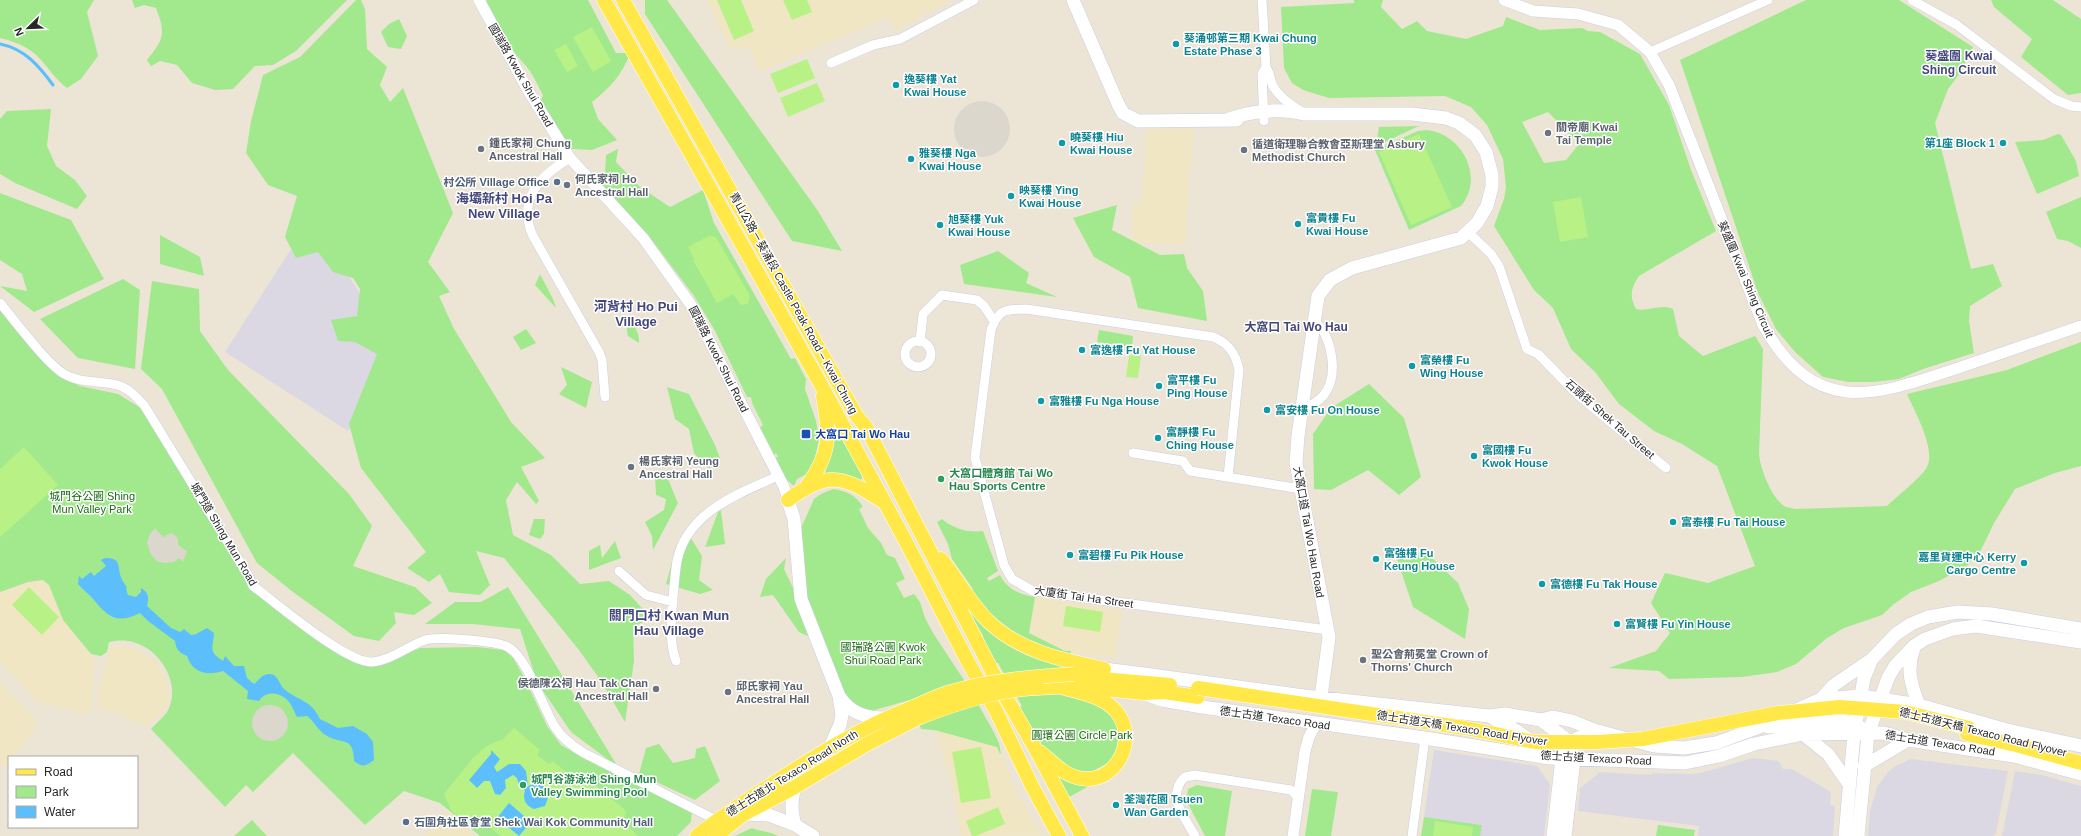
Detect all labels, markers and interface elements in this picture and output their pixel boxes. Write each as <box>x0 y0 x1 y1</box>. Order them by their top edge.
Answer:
north arrow <box>8 8 48 48</box>
street label: 國瑞路 Kwok Shui Road <box>486 21 556 129</box>
text: N <box>12 26 26 38</box>
place label: 葵涌邨第三期 Kwai Chung Estate Phase 3 <box>1184 32 1317 57</box>
marker: 葵涌邨第三期 Kwai Chung Estate Phase 3 <box>1171 39 1181 49</box>
district label: 葵盛圍 Kwai Shing Circuit <box>1922 49 1996 77</box>
place label: 逸葵樓 Yat Kwai House <box>904 73 966 98</box>
marker: 逸葵樓 Yat Kwai House <box>891 80 901 90</box>
place label: 關帝廟 Kwai Tai Temple <box>1556 121 1618 146</box>
marker: 關帝廟 Kwai Tai Temple <box>1543 128 1553 138</box>
place label: 曉葵樓 Hiu Kwai House <box>1070 131 1132 156</box>
place label: 鍾氏家祠 Chung Ancestral Hall <box>489 137 571 162</box>
place label: 第1座 Block 1 <box>1925 137 1995 149</box>
marker: 曉葵樓 Hiu Kwai House <box>1057 138 1067 148</box>
place label: 循道衛理聯合教會亞斯理堂 Asbury Methodist Church <box>1252 138 1426 163</box>
marker: 第1座 Block 1 <box>1998 138 2008 148</box>
marker: 鍾氏家祠 Chung Ancestral Hall <box>476 144 486 154</box>
marker: 循道衛理聯合教會亞斯理堂 Asbury Methodist Church <box>1239 145 1249 155</box>
place label: 雅葵樓 Nga Kwai House <box>919 147 981 172</box>
marker: 雅葵樓 Nga Kwai House <box>906 154 916 164</box>
place label: 何氏家祠 Ho Ancestral Hall <box>575 173 648 198</box>
place label: 村公所 Village Office <box>443 176 549 188</box>
marker: 村公所 Village Office <box>552 177 562 187</box>
marker: 何氏家祠 Ho Ancestral Hall <box>562 180 572 190</box>
place label: 映葵樓 Ying Kwai House <box>1019 184 1081 209</box>
street label: 青山公路－葵涌段 Castle Peak Road – Kwai Chung <box>728 190 860 416</box>
district label: 海壩新村 Hoi Pa New Village <box>456 191 553 221</box>
marker: 映葵樓 Ying Kwai House <box>1006 191 1016 201</box>
place label: 富貴樓 Fu Kwai House <box>1306 212 1368 237</box>
place label: 旭葵樓 Yuk Kwai House <box>948 213 1010 238</box>
marker: 富貴樓 Fu Kwai House <box>1293 219 1303 229</box>
street label: 葵盛圍 Kwai Shing Circuit <box>1716 219 1776 339</box>
marker: 旭葵樓 Yuk Kwai House <box>935 220 945 230</box>
district label: 河背村 Ho Pui Village <box>594 299 678 329</box>
street label: 國瑞路 Kwok Shui Road <box>687 304 751 414</box>
district label: 大窩口 Tai Wo Hau <box>1244 320 1348 334</box>
place label: 富逸樓 Fu Yat House <box>1090 344 1196 356</box>
marker: 富逸樓 Fu Yat House <box>1077 345 1087 355</box>
place label: 富榮樓 Fu Wing House <box>1420 354 1483 379</box>
marker: 富榮樓 Fu Wing House <box>1407 361 1417 371</box>
place label: 富平樓 Fu Ping House <box>1167 374 1228 399</box>
street label: 石頭街 Shek Tau Street <box>1563 377 1657 461</box>
marker: 富平樓 Fu Ping House <box>1154 381 1164 391</box>
place label: 富雅樓 Fu Nga House <box>1049 395 1159 407</box>
marker: 富雅樓 Fu Nga House <box>1036 396 1046 406</box>
place label: 富安樓 Fu On House <box>1275 404 1380 416</box>
marker: 富安樓 Fu On House <box>1262 405 1272 415</box>
place label: 富靜樓 Fu Ching House <box>1166 426 1234 451</box>
marker: 大窩口 Tai Wo Hau <box>800 428 812 440</box>
place label: 大窩口 Tai Wo Hau <box>815 428 910 440</box>
marker: 富靜樓 Fu Ching House <box>1153 433 1163 443</box>
place label: 富國樓 Fu Kwok House <box>1482 444 1548 469</box>
marker: 富國樓 Fu Kwok House <box>1469 451 1479 461</box>
place label: 楊氏家祠 Yeung Ancestral Hall <box>639 455 719 480</box>
marker: 楊氏家祠 Yeung Ancestral Hall <box>626 462 636 472</box>
street label: 大窩口道 Tai Wo Hau Road <box>1292 465 1326 599</box>
place label: 大窩口體育館 Tai Wo Hau Sports Centre <box>949 467 1053 492</box>
marker: 大窩口體育館 Tai Wo Hau Sports Centre <box>936 474 946 484</box>
street label: 城門道 Shing Mun Road <box>188 480 260 588</box>
park label: 城門谷公園 Shing Mun Valley Park <box>49 490 135 515</box>
place label: 富泰樓 Fu Tai House <box>1681 516 1785 528</box>
marker: 富泰樓 Fu Tai House <box>1668 517 1678 527</box>
place label: 富強樓 Fu Keung House <box>1384 547 1455 572</box>
place label: 富碧樓 Fu Pik House <box>1078 549 1184 561</box>
marker: 富碧樓 Fu Pik House <box>1065 550 1075 560</box>
place label: 嘉里貨運中心 Kerry Cargo Centre <box>1918 551 2017 576</box>
marker: 富強樓 Fu Keung House <box>1371 554 1381 564</box>
marker: 嘉里貨運中心 Kerry Cargo Centre <box>2019 558 2029 568</box>
place label: 富德樓 Fu Tak House <box>1550 578 1657 590</box>
marker: 富德樓 Fu Tak House <box>1537 579 1547 589</box>
street label: 大廈街 Tai Ha Street <box>1034 584 1134 610</box>
district label: 關門口村 Kwan Mun Hau Village <box>609 608 729 638</box>
place label: 富賢樓 Fu Yin House <box>1625 618 1731 630</box>
marker: 富賢樓 Fu Yin House <box>1612 619 1622 629</box>
park label: 國瑞路公園 Kwok Shui Road Park <box>841 641 926 666</box>
place label: 聖公會荊冕堂 Crown of Thorns' Church <box>1371 648 1488 673</box>
marker: 聖公會荊冕堂 Crown of Thorns' Church <box>1358 655 1368 665</box>
place label: 侯德陳公祠 Hau Tak Chan Ancestral Hall <box>517 677 648 702</box>
place label: 邱氏家祠 Yau Ancestral Hall <box>736 680 809 705</box>
marker: 侯德陳公祠 Hau Tak Chan Ancestral Hall <box>651 684 661 694</box>
marker: 邱氏家祠 Yau Ancestral Hall <box>723 687 733 697</box>
street label: 德士古道 Texaco Road <box>1219 704 1331 732</box>
street label: 德士古道天橋 Texaco Road Flyover <box>1898 705 2068 759</box>
street label: 德士古道天橋 Texaco Road Flyover <box>1376 709 1548 747</box>
street label: 德士古道北 Texaco Road North <box>724 728 860 818</box>
street label: 德士古道 Texaco Road <box>1884 728 1996 758</box>
park label: 圓環公園 Circle Park <box>1032 729 1133 741</box>
street label: 德士古道 Texaco Road <box>1540 749 1652 767</box>
legend <box>8 756 138 828</box>
text: Road <box>44 765 73 779</box>
place label: 城門谷游泳池 Shing Mun Valley Swimming Pool <box>531 773 657 798</box>
marker: 城門谷游泳池 Shing Mun Valley Swimming Pool <box>518 780 528 790</box>
text: Park <box>44 785 70 799</box>
place label: 荃灣花園 Tsuen Wan Garden <box>1124 793 1203 818</box>
marker: 荃灣花園 Tsuen Wan Garden <box>1111 800 1121 810</box>
text: Water <box>44 805 76 819</box>
place label: 石圍角社區會堂 Shek Wai Kok Community Hall <box>414 816 653 828</box>
marker: 石圍角社區會堂 Shek Wai Kok Community Hall <box>401 817 411 827</box>

